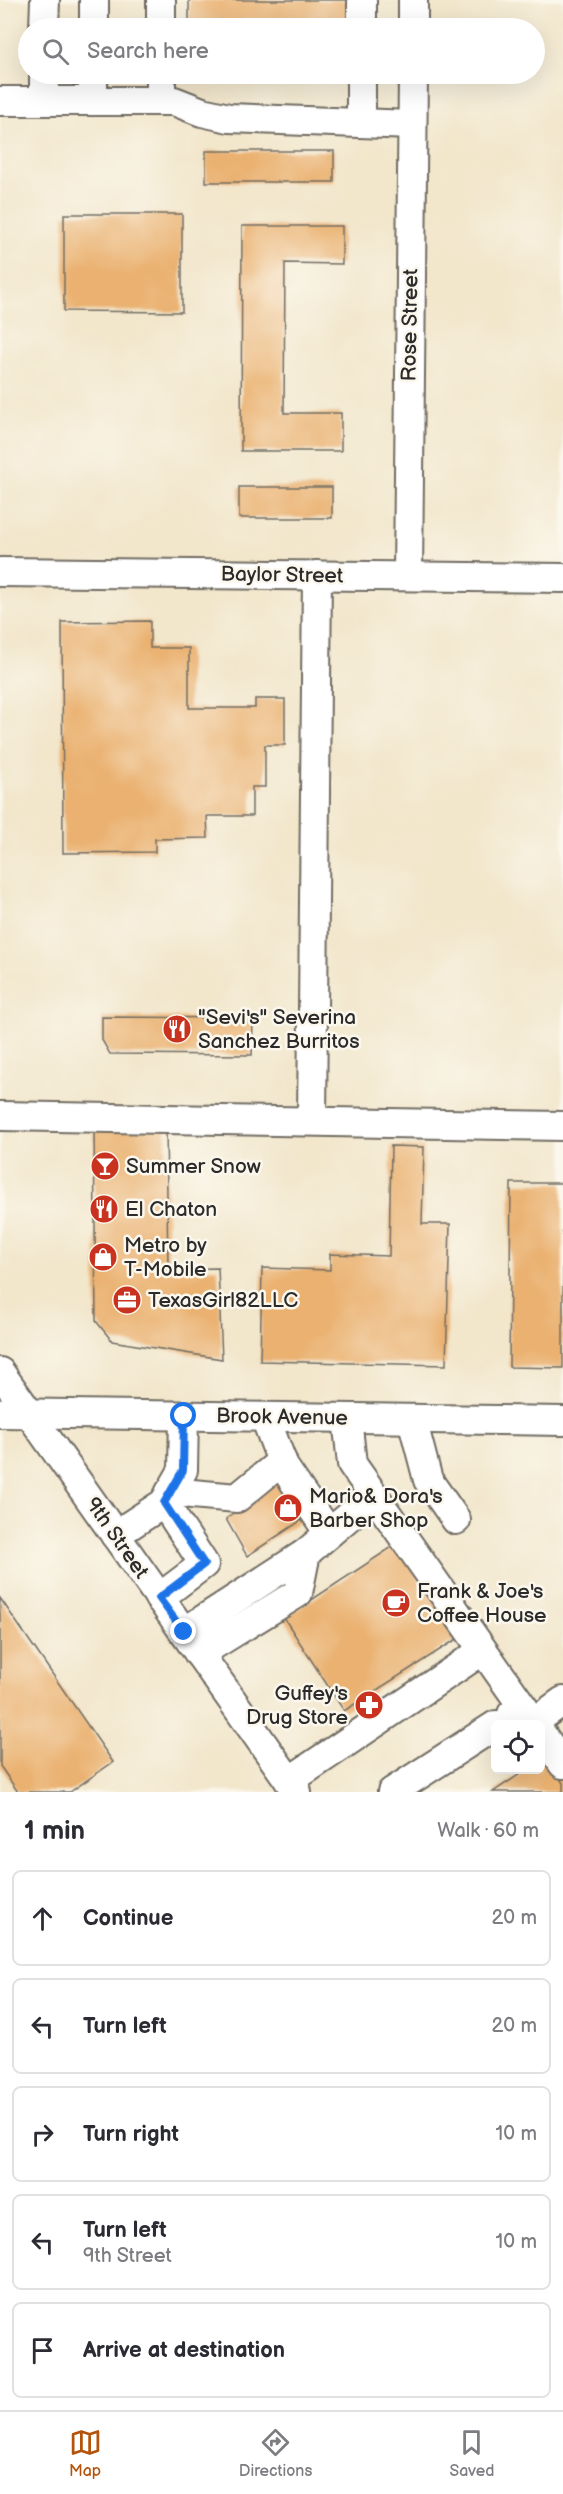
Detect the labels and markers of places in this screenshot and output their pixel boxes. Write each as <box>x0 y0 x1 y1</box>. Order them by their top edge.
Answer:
place label: "Sevi's" Severina Sanchez Burritos <box>198 1005 360 1054</box>
restaurant icon: "Sevi's" Severina Sanchez Burritos <box>161 1013 193 1045</box>
bar icon: Summer Snow <box>89 1150 121 1182</box>
place label: Summer Snow <box>126 1154 261 1179</box>
restaurant icon: El Chaton <box>88 1193 120 1225</box>
place label: El Chaton <box>125 1197 217 1222</box>
place label: Metro by T-Mobile <box>124 1233 207 1282</box>
shop icon: Metro by T-Mobile <box>87 1241 119 1273</box>
office icon: TexasGirl82LLC <box>111 1284 143 1316</box>
place label: TexasGirl82LLC <box>148 1288 298 1313</box>
place label: Mario& Dora's Barber Shop <box>309 1484 443 1533</box>
shop icon: Mario& Dora's Barber Shop <box>272 1492 304 1524</box>
place label: Frank & Joe's Coffee House <box>417 1579 547 1628</box>
cafe icon: Frank & Joe's Coffee House <box>380 1587 412 1619</box>
place label: Guffey's Drug Store <box>246 1681 348 1730</box>
pharmacy icon: Guffey's Drug Store <box>353 1689 385 1721</box>

